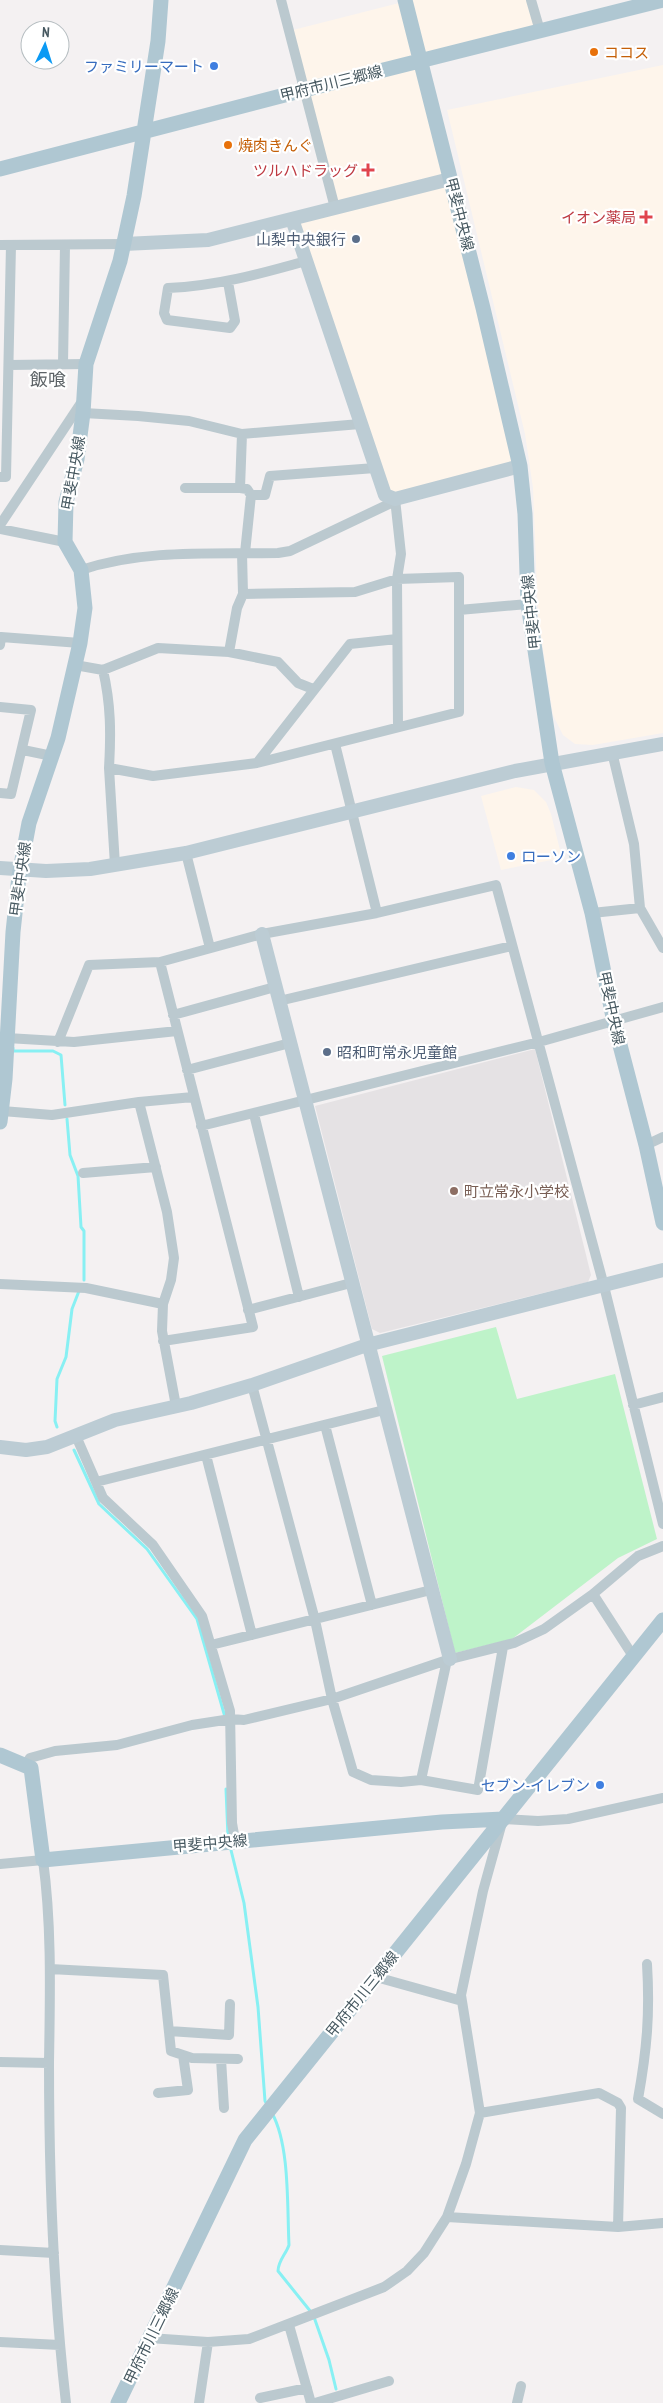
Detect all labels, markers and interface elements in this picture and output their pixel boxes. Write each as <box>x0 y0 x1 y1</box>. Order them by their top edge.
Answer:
north arrow <box>20 20 70 70</box>
text: N <box>42 23 50 41</box>
place label: ココス <box>604 43 649 62</box>
marker: ココス <box>588 46 600 58</box>
place label: ファミリーマート <box>84 57 204 76</box>
marker: ファミリーマート <box>208 60 220 72</box>
street label: 甲府市川三郷線 <box>278 61 384 105</box>
place label: 焼肉きんぐ <box>238 136 313 155</box>
marker: 焼肉きんぐ <box>222 139 234 151</box>
place label: ツルハドラッグ <box>253 161 358 180</box>
marker: ツルハドラッグ <box>362 164 374 176</box>
street label: 甲斐中央線 <box>442 175 478 253</box>
place label: イオン薬局 <box>561 208 636 227</box>
marker: イオン薬局 <box>640 211 652 223</box>
place label: 山梨中央銀行 <box>256 230 346 249</box>
marker: 山梨中央銀行 <box>350 233 362 245</box>
district label: 飯喰 <box>30 368 66 391</box>
street label: 甲斐中央線 <box>57 434 89 512</box>
street label: 甲斐中央線 <box>518 574 544 650</box>
street label: 甲斐中央線 <box>5 841 35 917</box>
place label: ローソン <box>521 847 581 866</box>
marker: ローソン <box>505 850 517 862</box>
street label: 甲斐中央線 <box>595 969 629 1047</box>
place label: 昭和町常永児童館 <box>337 1043 457 1062</box>
marker: 昭和町常永児童館 <box>321 1046 333 1058</box>
place label: 町立常永小学校 <box>464 1182 569 1201</box>
marker: 町立常永小学校 <box>448 1185 460 1197</box>
place label: セブン-イレブン <box>481 1776 590 1795</box>
marker: セブン-イレブン <box>594 1779 606 1791</box>
street label: 甲斐中央線 <box>172 1830 248 1856</box>
street label: 甲府市川三郷線 <box>322 1947 402 2041</box>
street label: 甲府市川三郷線 <box>119 2285 183 2387</box>

